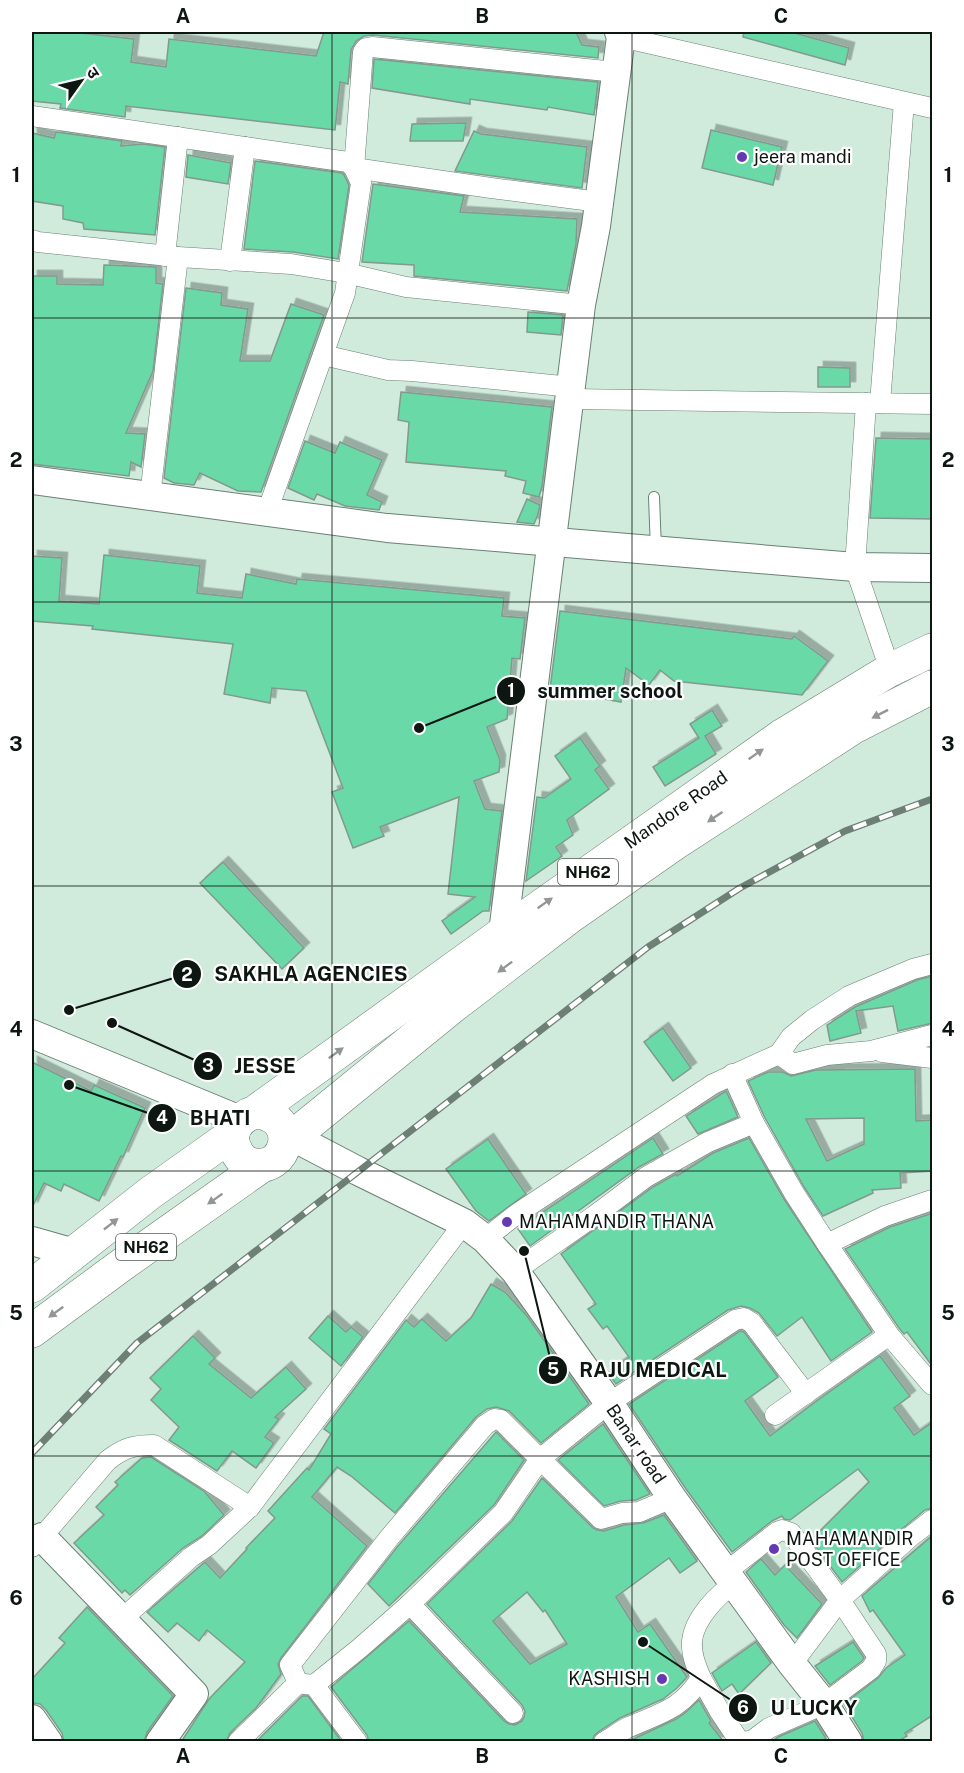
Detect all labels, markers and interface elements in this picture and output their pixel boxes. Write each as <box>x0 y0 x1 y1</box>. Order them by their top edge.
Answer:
text: A <box>176 4 190 28</box>
text: B <box>475 4 489 28</box>
text: C <box>774 4 788 28</box>
north arrow <box>51 51 111 111</box>
text: उ <box>83 64 104 83</box>
place label: jeera mandi <box>753 146 851 167</box>
marker: jeera mandi <box>735 150 749 164</box>
text: 1 <box>12 163 20 187</box>
text: 1 <box>944 163 952 187</box>
text: 2 <box>10 448 22 472</box>
text: 2 <box>942 448 954 472</box>
callout: summer school <box>496 672 695 710</box>
text: summer school <box>537 679 683 703</box>
text: 1 <box>507 680 515 701</box>
one-way arrow <box>872 709 889 718</box>
text: 3 <box>9 732 23 756</box>
text: 3 <box>941 732 955 756</box>
one-way arrow <box>748 748 764 760</box>
street label: Mandore Road <box>620 766 731 853</box>
one-way arrow <box>707 811 723 822</box>
road number: NH62 <box>558 859 618 885</box>
one-way arrow <box>537 897 553 909</box>
callout: SAKHLA AGENCIES <box>172 955 419 993</box>
one-way arrow <box>497 960 513 973</box>
text: SAKHLA AGENCIES <box>214 962 408 986</box>
text: 2 <box>181 964 193 985</box>
text: 4 <box>9 1017 23 1041</box>
text: 4 <box>941 1017 955 1041</box>
callout: JESSE <box>193 1047 308 1085</box>
one-way arrow <box>329 1048 344 1060</box>
text: JESSE <box>234 1054 296 1078</box>
text: 3 <box>202 1055 214 1076</box>
callout: BHATI <box>147 1099 262 1137</box>
text: BHATI <box>190 1106 250 1130</box>
text: 4 <box>156 1107 168 1128</box>
one-way arrow <box>207 1193 223 1204</box>
place label: MAHAMANDIR THANA <box>519 1211 715 1232</box>
marker: MAHAMANDIR THANA <box>500 1215 514 1229</box>
one-way arrow <box>103 1218 119 1231</box>
road number: NH62 <box>116 1234 176 1260</box>
text: 5 <box>9 1301 23 1325</box>
text: 5 <box>941 1301 955 1325</box>
one-way arrow <box>49 1306 65 1318</box>
callout: RAJU MEDICAL <box>538 1351 739 1389</box>
text: RAJU MEDICAL <box>579 1358 727 1382</box>
text: 5 <box>547 1359 559 1380</box>
street label: Banar road <box>602 1400 671 1487</box>
place label: MAHAMANDIR POST OFFICE <box>786 1528 913 1570</box>
marker: MAHAMANDIR POST OFFICE <box>767 1542 781 1556</box>
text: 6 <box>9 1586 23 1610</box>
text: 6 <box>941 1586 955 1610</box>
place label: KASHISH <box>568 1668 650 1689</box>
marker: KASHISH <box>655 1672 669 1686</box>
callout: U LUCKY <box>728 1689 869 1727</box>
text: U LUCKY <box>771 1696 858 1720</box>
text: 6 <box>737 1697 749 1718</box>
text: A <box>176 1744 190 1768</box>
text: B <box>475 1744 489 1768</box>
text: C <box>774 1744 788 1768</box>

